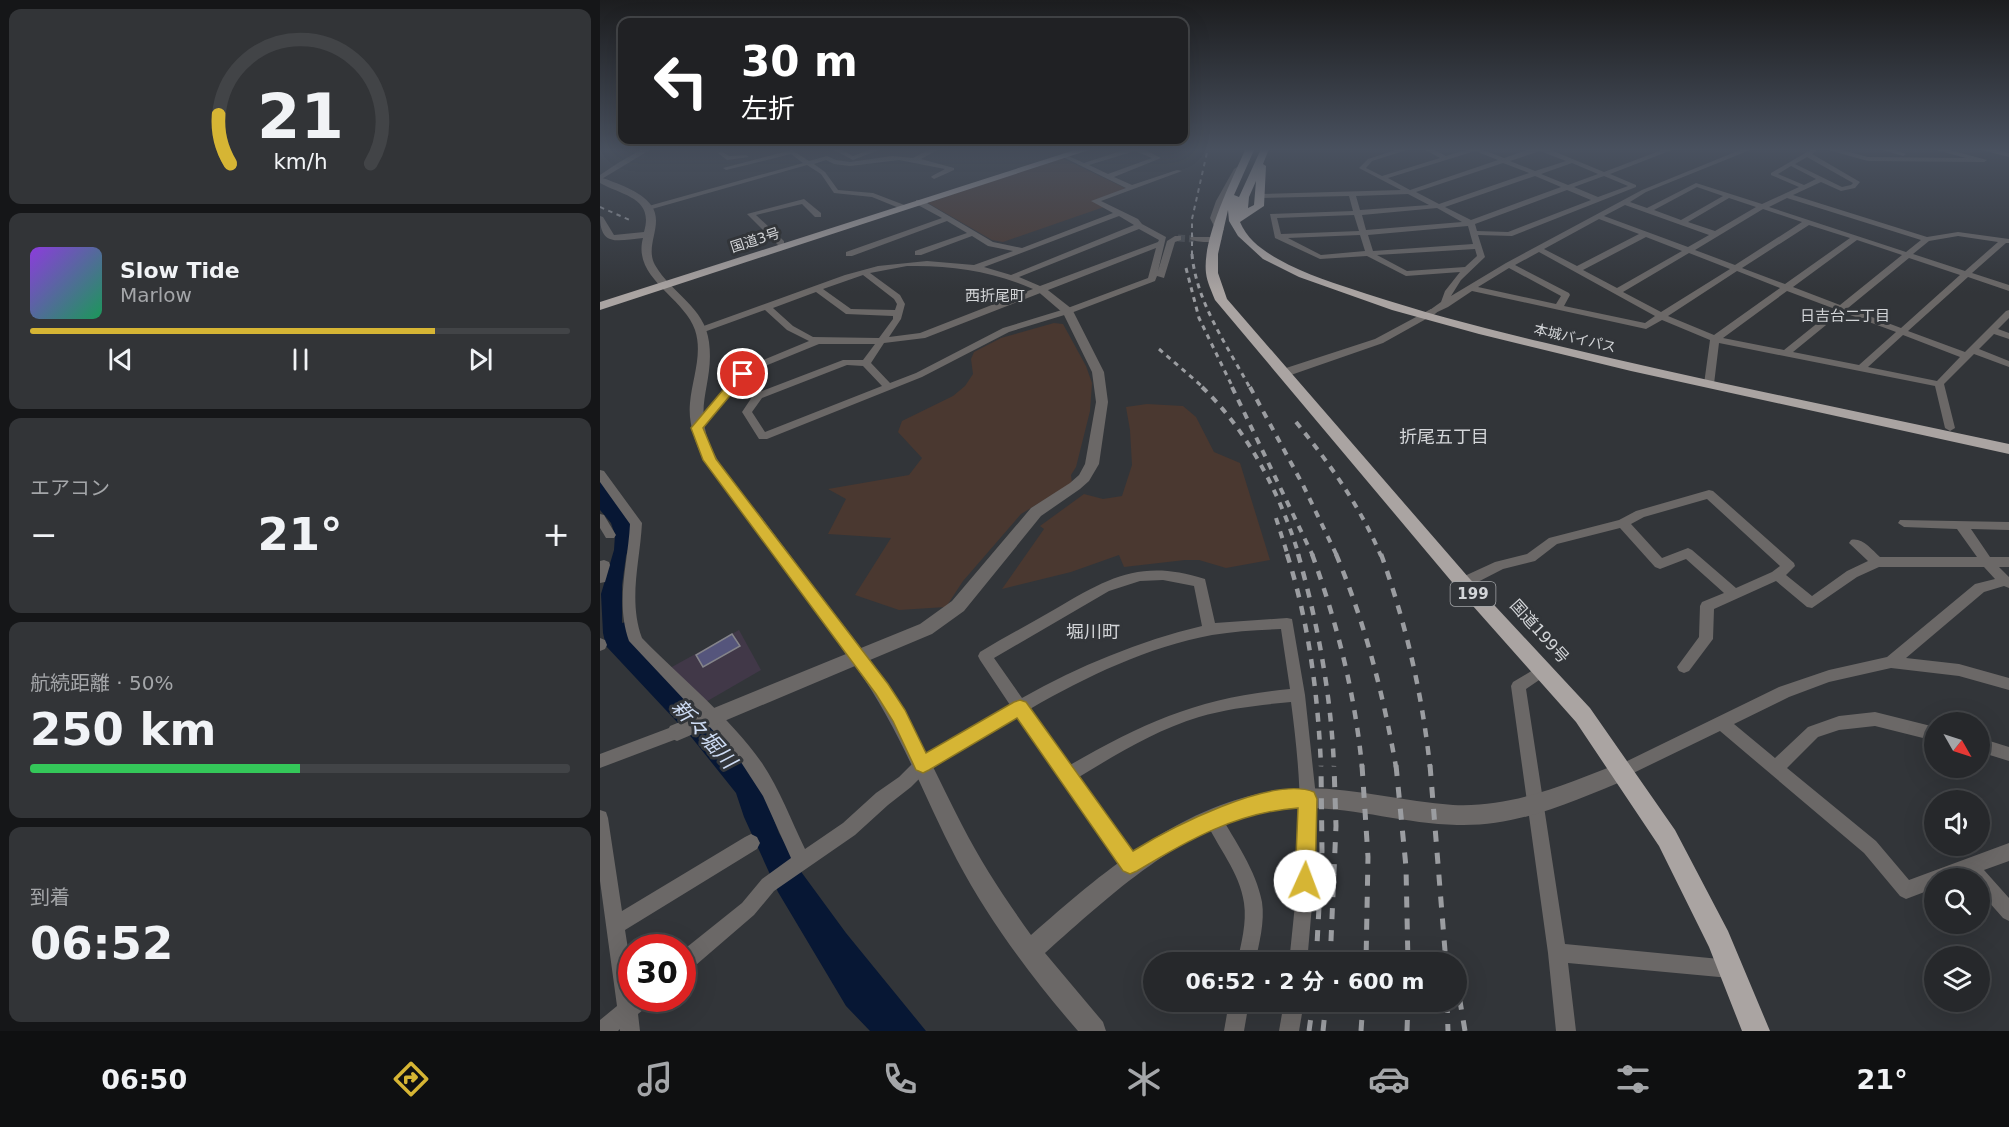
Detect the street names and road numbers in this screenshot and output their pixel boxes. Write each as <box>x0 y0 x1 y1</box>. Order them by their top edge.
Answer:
street label: 国道3号 <box>728 225 782 255</box>
street label: 本城バイパス <box>1532 321 1618 355</box>
road number: 199 <box>1450 582 1496 606</box>
street label: 国道199号 <box>1506 596 1573 667</box>

